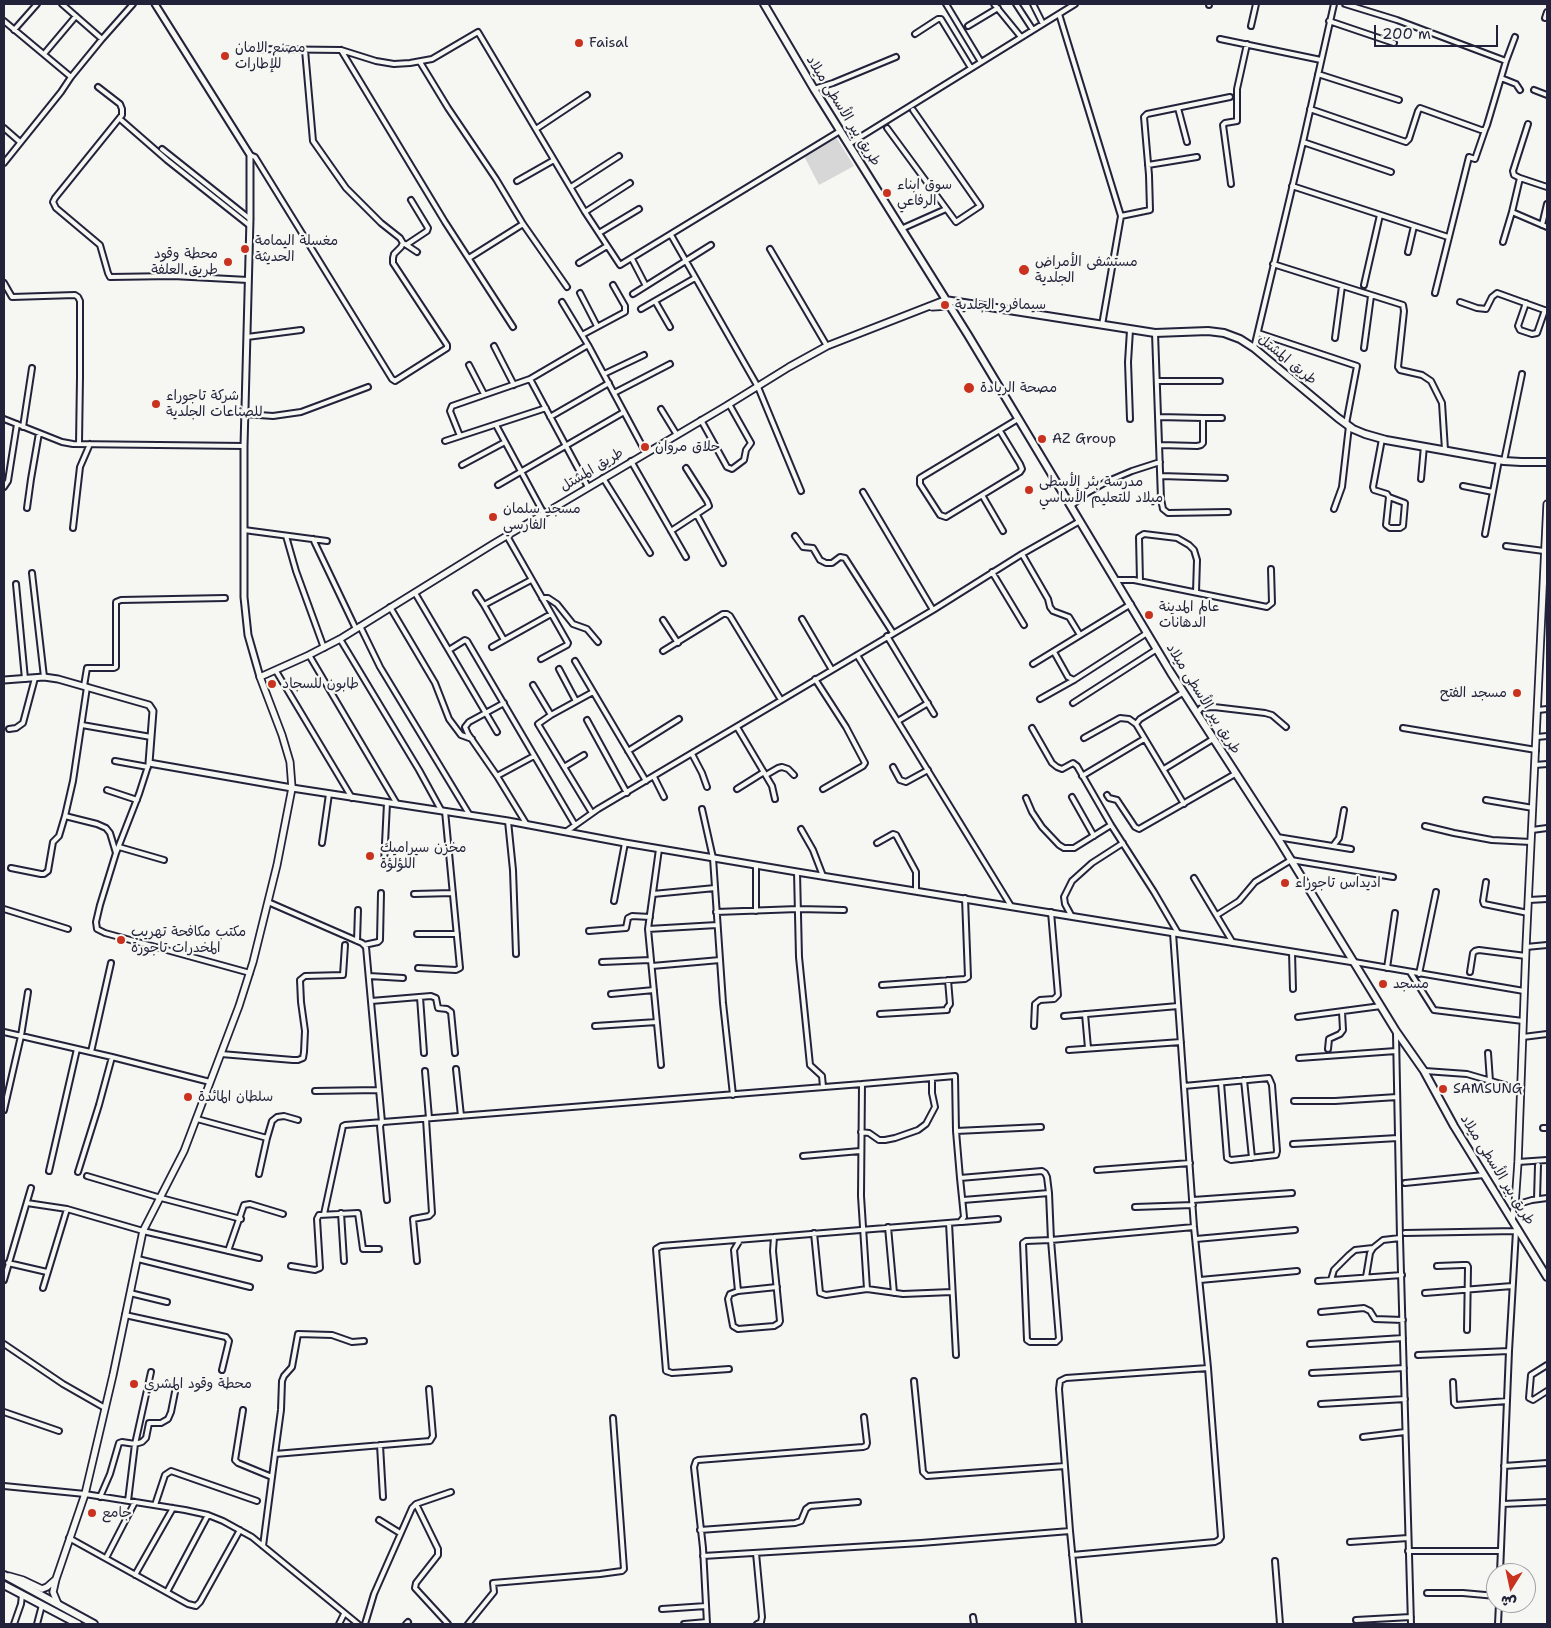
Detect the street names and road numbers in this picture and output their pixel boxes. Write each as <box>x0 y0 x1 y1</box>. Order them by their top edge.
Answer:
street label: طريق بير الأسطى ميلاد <box>802 53 884 169</box>
street label: طريق المشتل <box>1254 331 1320 389</box>
street label: طريق المشتل <box>557 445 627 495</box>
street label: طريق بير الأسطى ميلاد <box>1162 641 1244 757</box>
street label: طريق بير الأسطى ميلاد <box>1456 1112 1538 1228</box>

